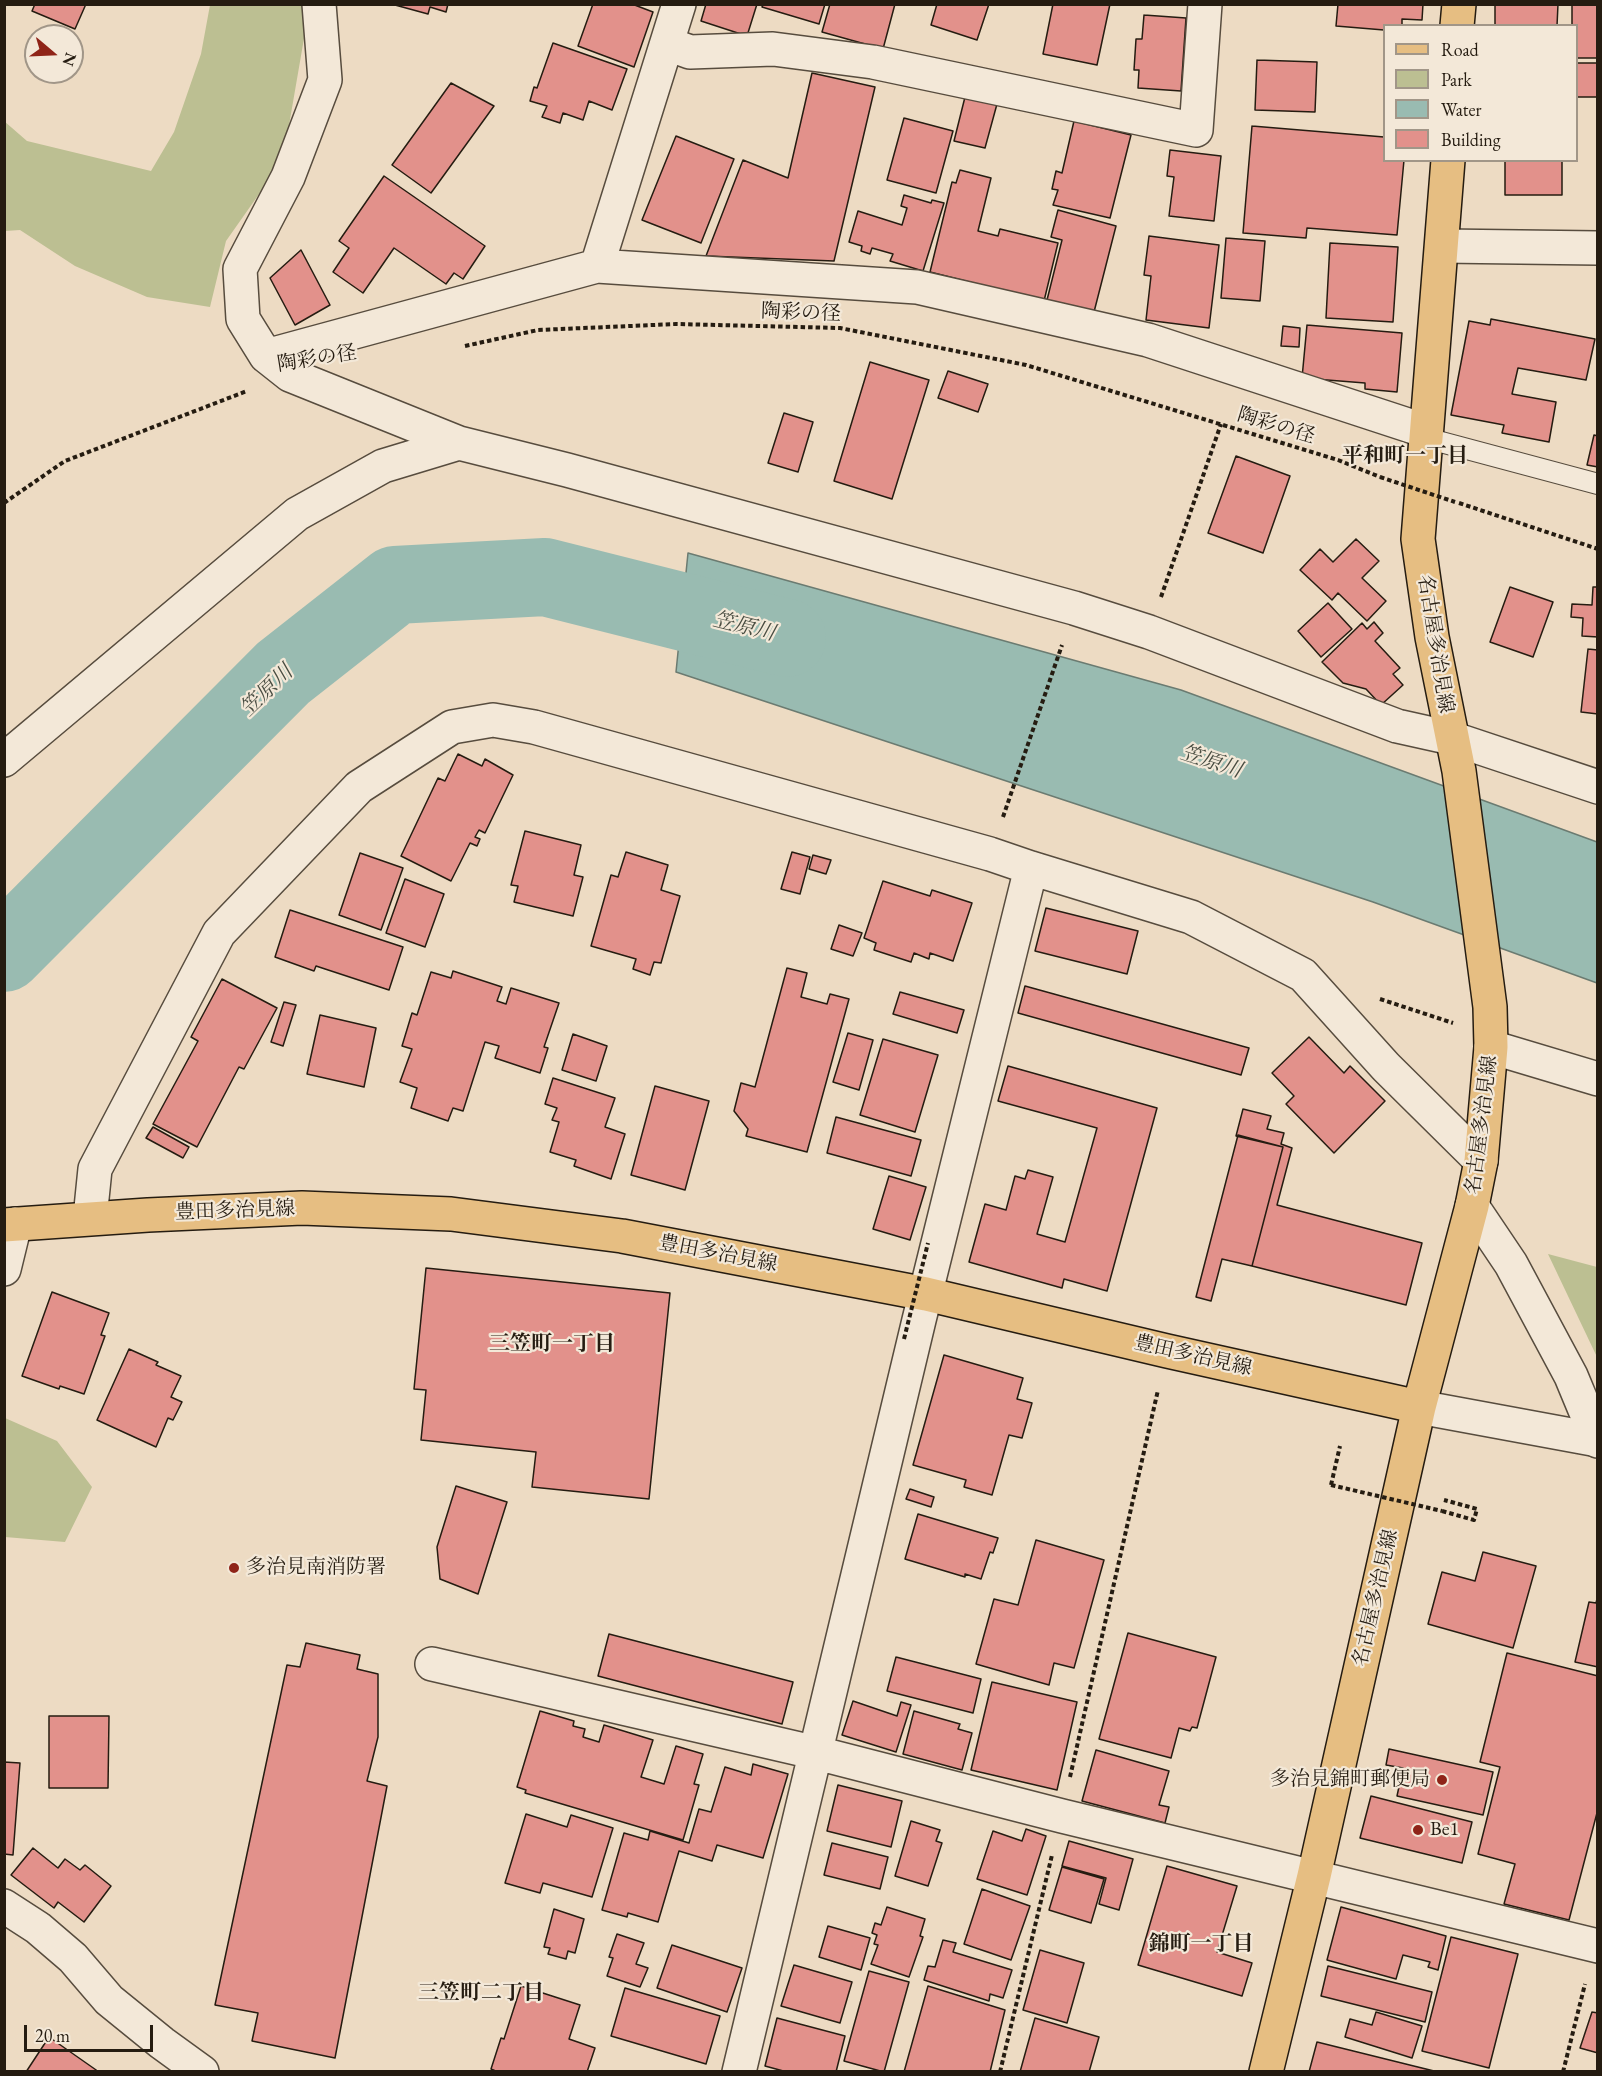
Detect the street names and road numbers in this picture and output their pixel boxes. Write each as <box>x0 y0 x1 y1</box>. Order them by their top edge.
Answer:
street label: 陶彩の径 <box>761 300 841 326</box>
street label: 陶彩の径 <box>276 341 358 377</box>
street label: 陶彩の径 <box>1234 403 1318 449</box>
street label: 名古屋多治見線 <box>1412 573 1458 715</box>
street label: 名古屋多治見線 <box>1462 1054 1502 1196</box>
street label: 豊田多治見線 <box>175 1197 295 1225</box>
street label: 豊田多治見線 <box>657 1231 779 1277</box>
street label: 豊田多治見線 <box>1132 1331 1254 1381</box>
street label: 名古屋多治見線 <box>1349 1527 1403 1669</box>

